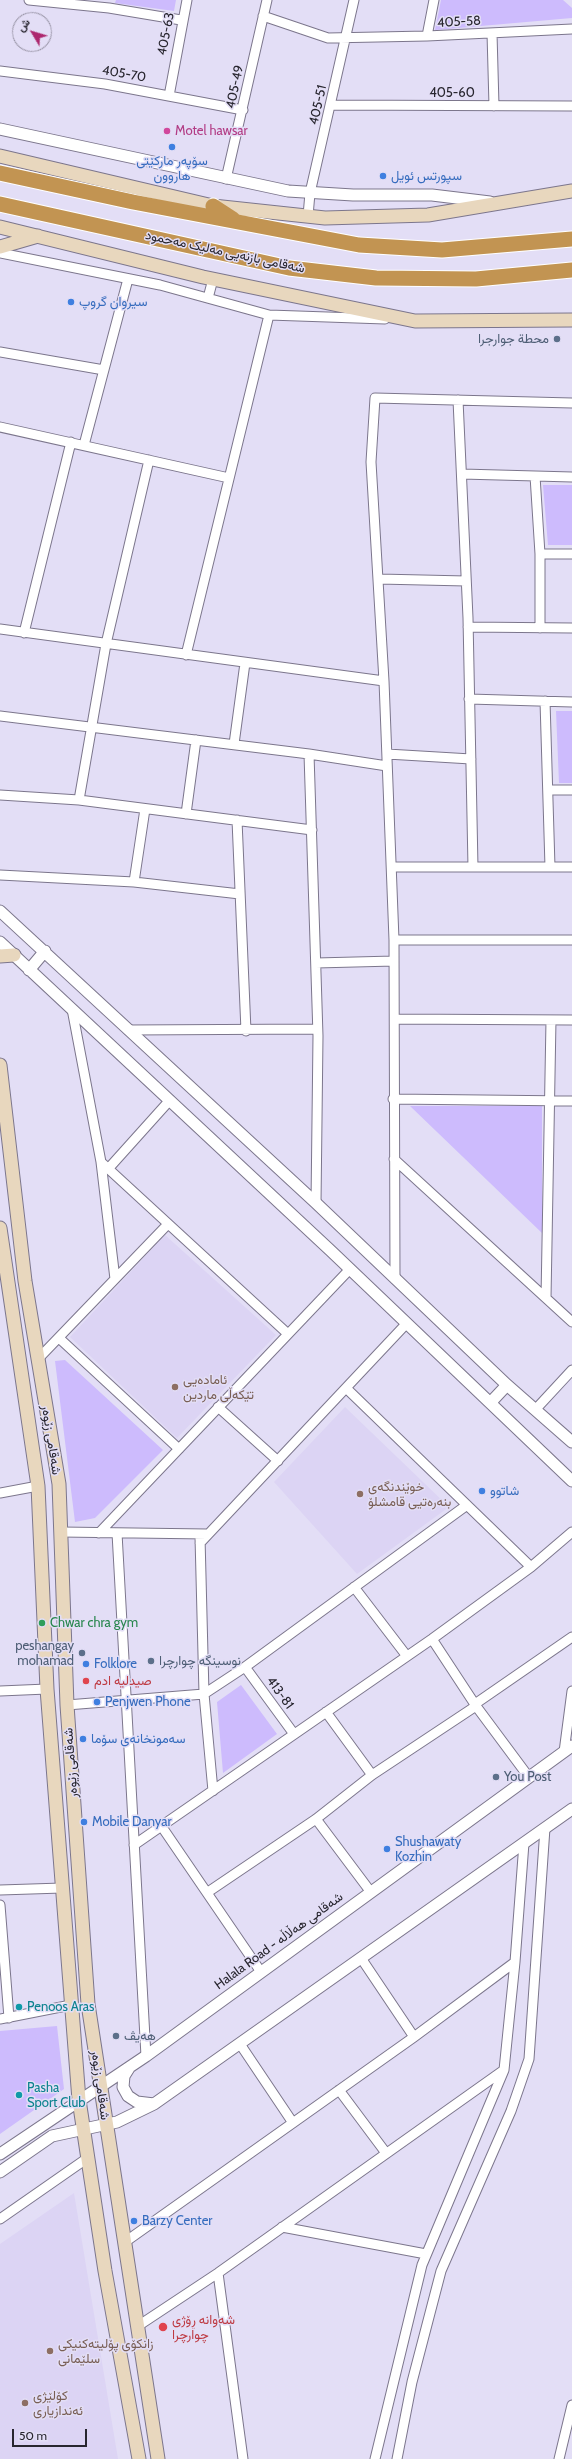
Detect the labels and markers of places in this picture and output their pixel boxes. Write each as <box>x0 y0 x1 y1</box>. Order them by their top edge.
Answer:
place label: Motel hawsar <box>175 123 248 139</box>
marker: Motel hawsar <box>162 126 172 136</box>
marker: سۆپەر ماركێتی هاروون <box>167 142 177 152</box>
place label: سۆپەر ماركێتی هاروون <box>136 153 208 184</box>
place label: سپورتس ئويل <box>391 168 462 184</box>
marker: سپورتس ئويل <box>378 171 388 181</box>
place label: سیروان گروپ <box>79 294 148 310</box>
marker: سیروان گروپ <box>66 297 76 307</box>
place label: محطة جوارجرا <box>478 331 549 347</box>
marker: محطة جوارجرا <box>552 334 562 344</box>
place label: ئامادەیی تێکەڵی ماردین <box>183 1372 254 1403</box>
marker: ئامادەیی تێکەڵی ماردین <box>170 1382 180 1392</box>
place label: خوێندنگەی بنەرەتیی قامشلۆ <box>368 1479 451 1510</box>
place label: شاتوو <box>490 1483 519 1499</box>
marker: شاتوو <box>477 1486 487 1496</box>
marker: خوێندنگەی بنەرەتیی قامشلۆ <box>355 1489 365 1499</box>
place label: Chwar chra gym <box>50 1615 138 1631</box>
marker: Chwar chra gym <box>37 1618 47 1628</box>
place label: peshangay mohamad <box>15 1638 74 1669</box>
marker: peshangay mohamad <box>77 1648 87 1658</box>
place label: نوسینگە چوارچرا <box>159 1653 241 1669</box>
place label: Folklore <box>94 1656 137 1672</box>
marker: نوسینگە چوارچرا <box>146 1656 156 1666</box>
marker: Folklore <box>81 1659 91 1669</box>
place label: صیدلیە ادم <box>94 1673 152 1689</box>
marker: صیدلیە ادم <box>81 1676 91 1686</box>
place label: Penjwen Phone <box>105 1694 191 1710</box>
marker: Penjwen Phone <box>92 1697 102 1707</box>
place label: سەمونخانەی سۆما <box>91 1731 186 1747</box>
marker: سەمونخانەی سۆما <box>78 1734 88 1744</box>
place label: You Post <box>504 1769 551 1785</box>
marker: You Post <box>491 1772 501 1782</box>
place label: Mobile Danyar <box>92 1814 172 1830</box>
marker: Mobile Danyar <box>79 1817 89 1827</box>
place label: Shushawaty Kozhin <box>395 1834 461 1865</box>
marker: Shushawaty Kozhin <box>382 1844 392 1854</box>
place label: Penoos Aras <box>27 1999 94 2015</box>
marker: Penoos Aras <box>14 2002 24 2012</box>
place label: ھەیڤ <box>124 2028 156 2044</box>
marker: ھەیڤ <box>111 2031 121 2041</box>
place label: Pasha Sport Club <box>27 2080 85 2111</box>
marker: Pasha Sport Club <box>14 2090 24 2100</box>
place label: Barzy Center <box>142 2213 212 2229</box>
marker: Barzy Center <box>129 2216 139 2226</box>
place label: شەوانە ڕۆژی چوارچرا <box>172 2312 235 2343</box>
marker: شەوانە ڕۆژی چوارچرا <box>157 2321 169 2333</box>
place label: زانکۆی پۆلیتەکنیکی سلێمانی <box>58 2336 153 2367</box>
marker: زانکۆی پۆلیتەکنیکی سلێمانی <box>45 2346 55 2356</box>
place label: کۆلێژی ئەندازیاری <box>33 2388 83 2419</box>
marker: کۆلێژی ئەندازیاری <box>20 2398 30 2408</box>

